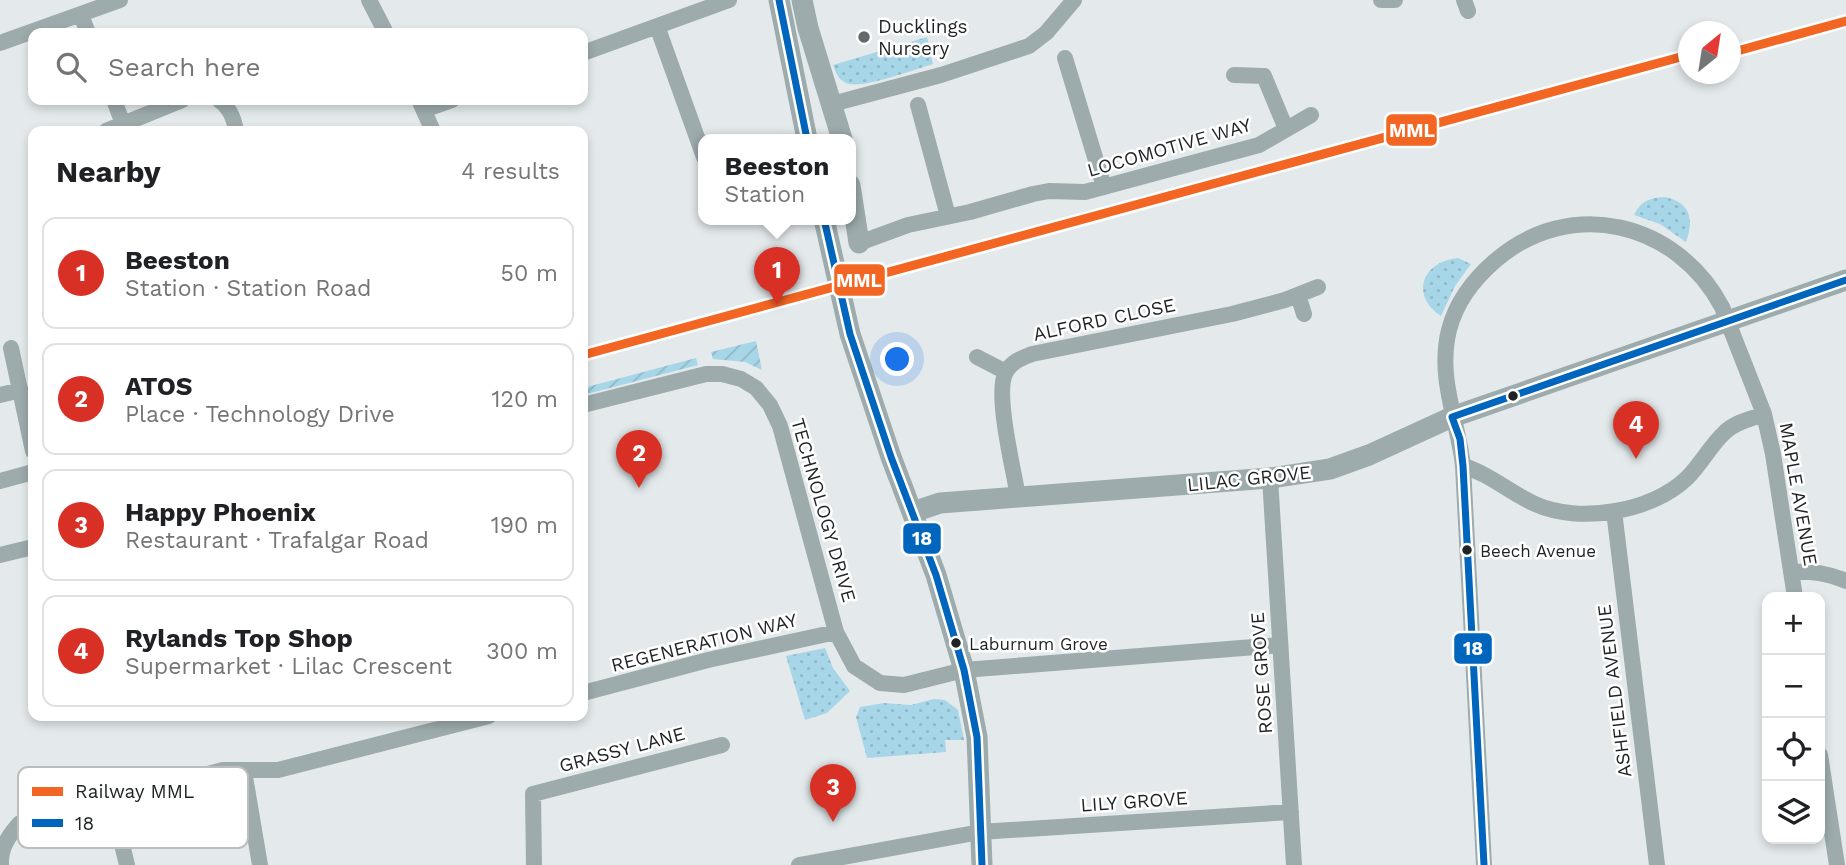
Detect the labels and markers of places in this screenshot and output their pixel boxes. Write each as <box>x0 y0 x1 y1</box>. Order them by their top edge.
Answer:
place label: Ducklings Nursery <box>878 15 968 60</box>
marker: Ducklings Nursery <box>856 29 872 45</box>
pin: 1 <box>754 247 800 305</box>
unlabelled marker <box>1506 389 1520 403</box>
pin: 4 <box>1613 401 1659 459</box>
pin: 2 <box>616 430 662 488</box>
place label: Beech Avenue <box>1480 541 1596 561</box>
marker: Beech Avenue <box>1460 543 1474 557</box>
place label: Laburnum Grove <box>969 634 1108 654</box>
marker: Laburnum Grove <box>949 636 963 650</box>
pin: 3 <box>810 764 856 822</box>

